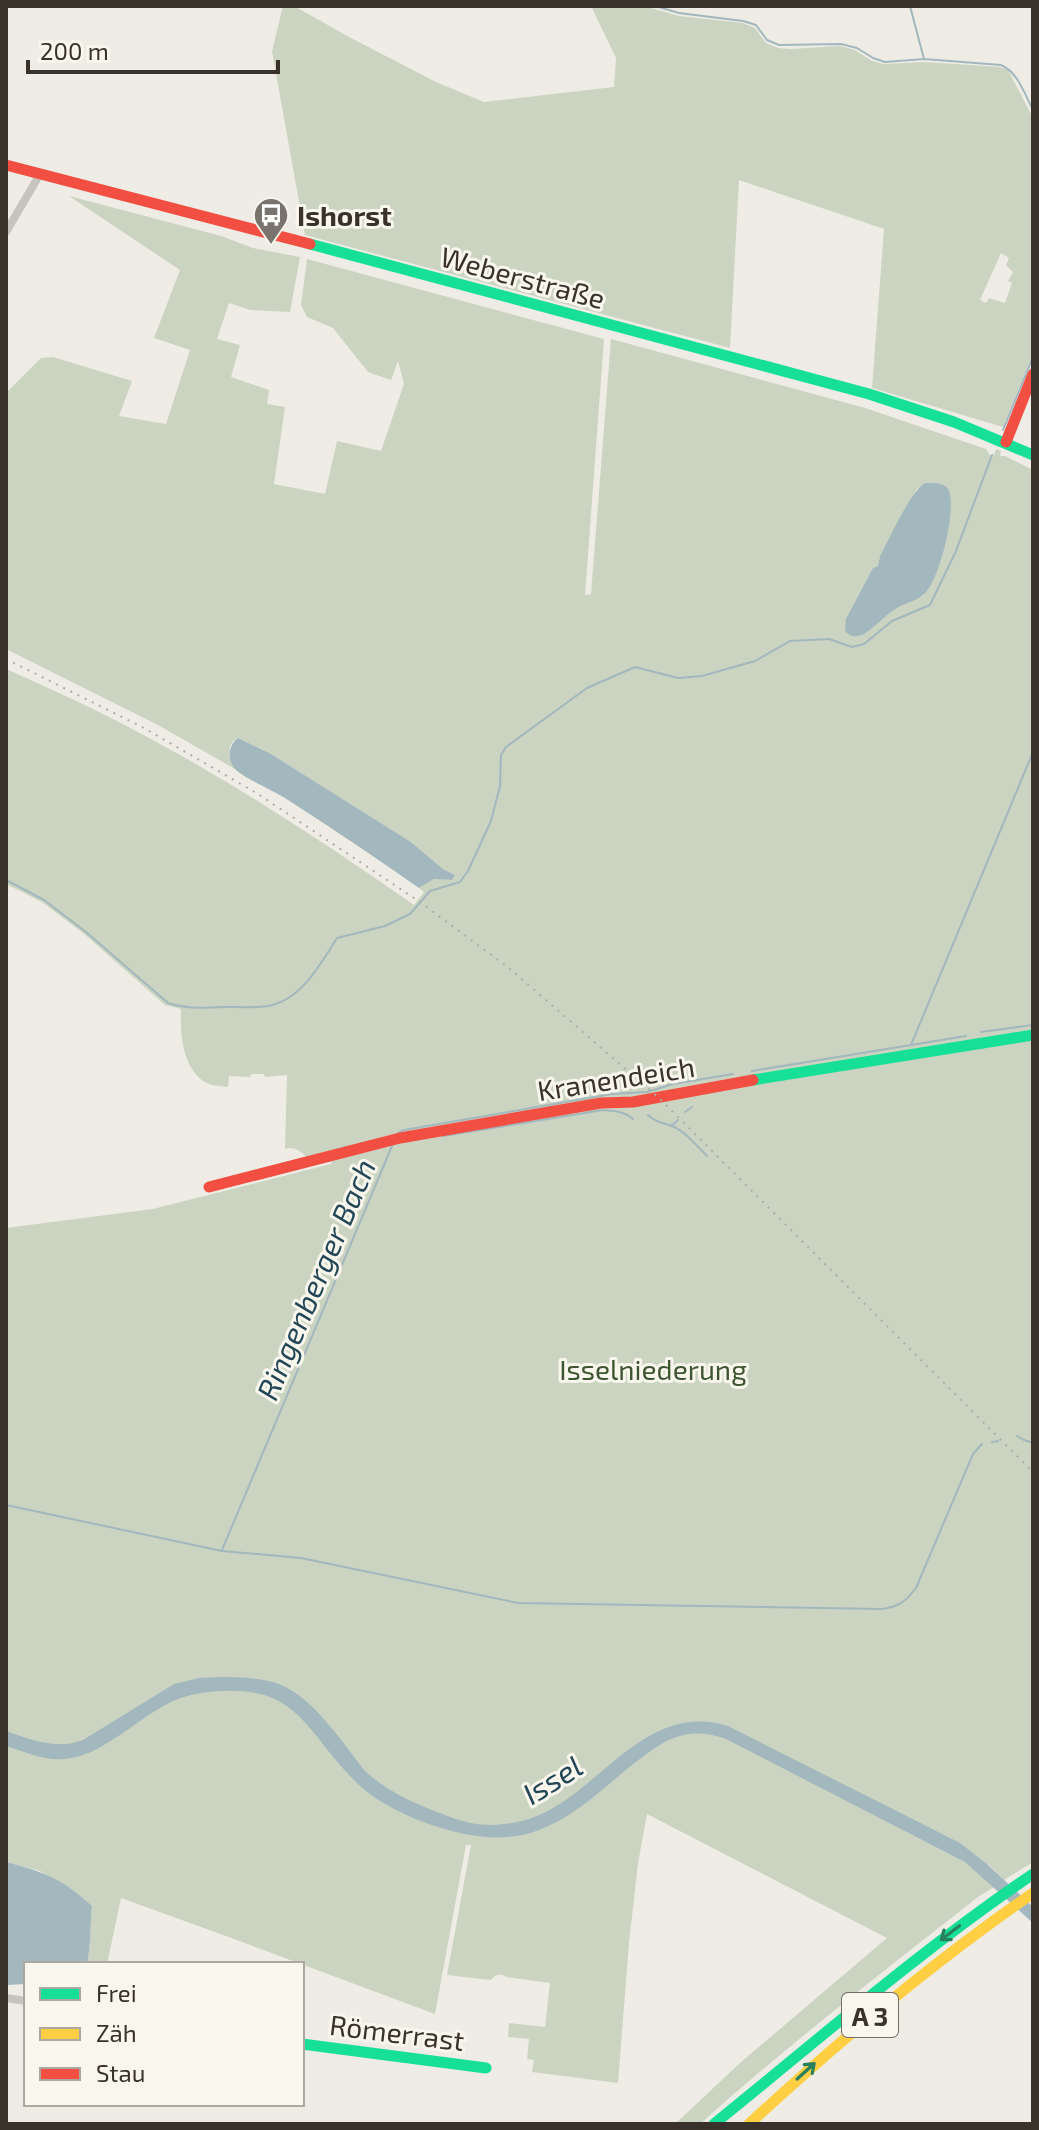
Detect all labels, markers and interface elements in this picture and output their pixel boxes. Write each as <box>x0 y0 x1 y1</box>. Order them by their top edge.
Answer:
scale bar <box>28 24 278 74</box>
text: 200 m <box>40 36 109 65</box>
bus stop icon: Ishorst <box>252 196 290 246</box>
place label: Ishorst <box>297 198 392 232</box>
street label: Weberstraße <box>437 239 609 315</box>
street label: Kranendeich <box>535 1049 697 1107</box>
water label: Ringenberger Bach <box>248 1153 382 1405</box>
park label: Isselniederung <box>559 1352 747 1386</box>
water label: Issel <box>516 1747 588 1811</box>
one-way arrow <box>940 1925 961 1942</box>
legend <box>24 1962 304 2106</box>
text: Frei <box>96 1978 137 2007</box>
road number: A 3 <box>842 1993 898 2037</box>
street label: Römerrast <box>328 2007 466 2057</box>
text: Zäh <box>96 2018 137 2047</box>
text: Stau <box>96 2058 145 2087</box>
one-way arrow <box>796 2061 816 2080</box>

